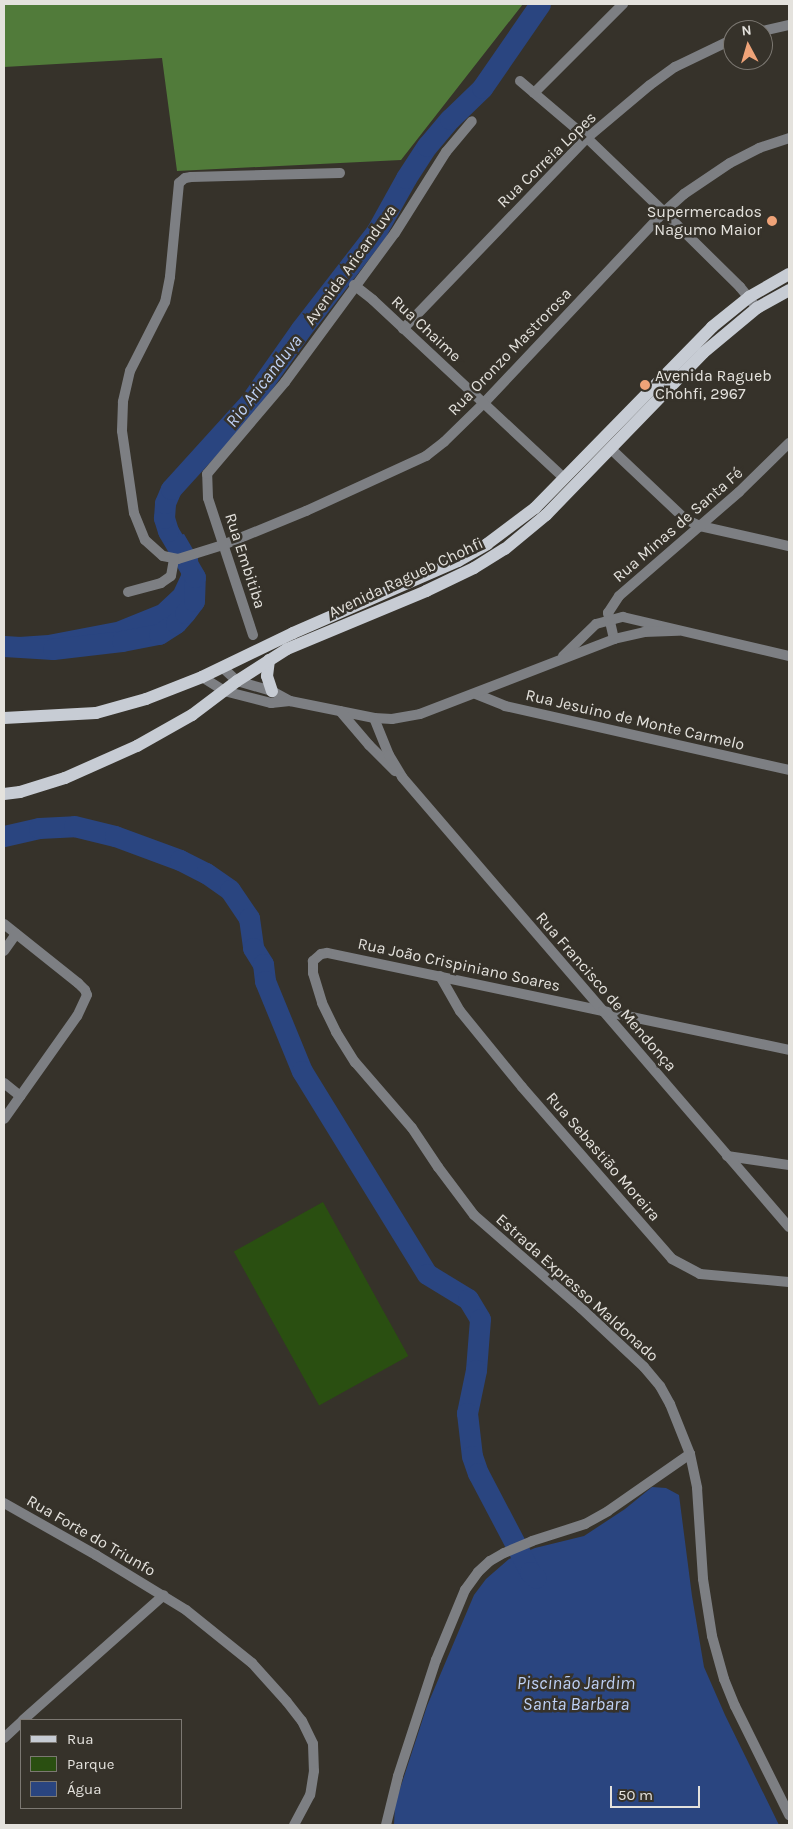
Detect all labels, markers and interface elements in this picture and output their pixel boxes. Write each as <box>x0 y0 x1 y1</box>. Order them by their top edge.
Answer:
north arrow <box>723 20 773 70</box>
text: N <box>741 22 752 40</box>
street label: Rua Correia Lopes <box>494 108 600 212</box>
street label: Avenida Aricanduva <box>301 201 401 329</box>
place label: Supermercados Nagumo Maior <box>647 202 762 240</box>
marker: Supermercados Nagumo Maior <box>766 215 778 227</box>
street label: Rua Oronzo Mastrorosa <box>444 284 576 420</box>
street label: Rua Chaime <box>387 292 465 366</box>
water label: Rio Aricanduva <box>221 330 307 432</box>
place label: Avenida Ragueb Chohfi, 2967 <box>655 366 772 404</box>
marker: Avenida Ragueb Chohfi, 2967 <box>639 379 651 391</box>
street label: Rua Minas de Santa Fé <box>609 463 747 587</box>
street label: Rua Embitiba <box>221 511 269 611</box>
street label: Avenida Ragueb Chohfi <box>326 534 486 622</box>
street label: Rua Jesuino de Monte Carmelo <box>524 685 746 755</box>
street label: Rua Francisco de Mendonça <box>532 908 680 1076</box>
street label: Rua João Crispiniano Soares <box>356 934 562 996</box>
street label: Rua Sebastião Moreira <box>542 1089 664 1225</box>
street label: Estrada Expresso Maldonado <box>492 1210 662 1366</box>
street label: Rua Forte do Triunfo <box>23 1491 159 1581</box>
water label: Piscinão Jardim Santa Barbara <box>517 1673 635 1716</box>
legend <box>20 1719 182 1809</box>
text: Rua <box>67 1730 94 1748</box>
text: Parque <box>67 1755 115 1773</box>
scale bar <box>613 1776 703 1808</box>
text: Água <box>67 1780 101 1798</box>
text: 50 m <box>618 1786 653 1804</box>

